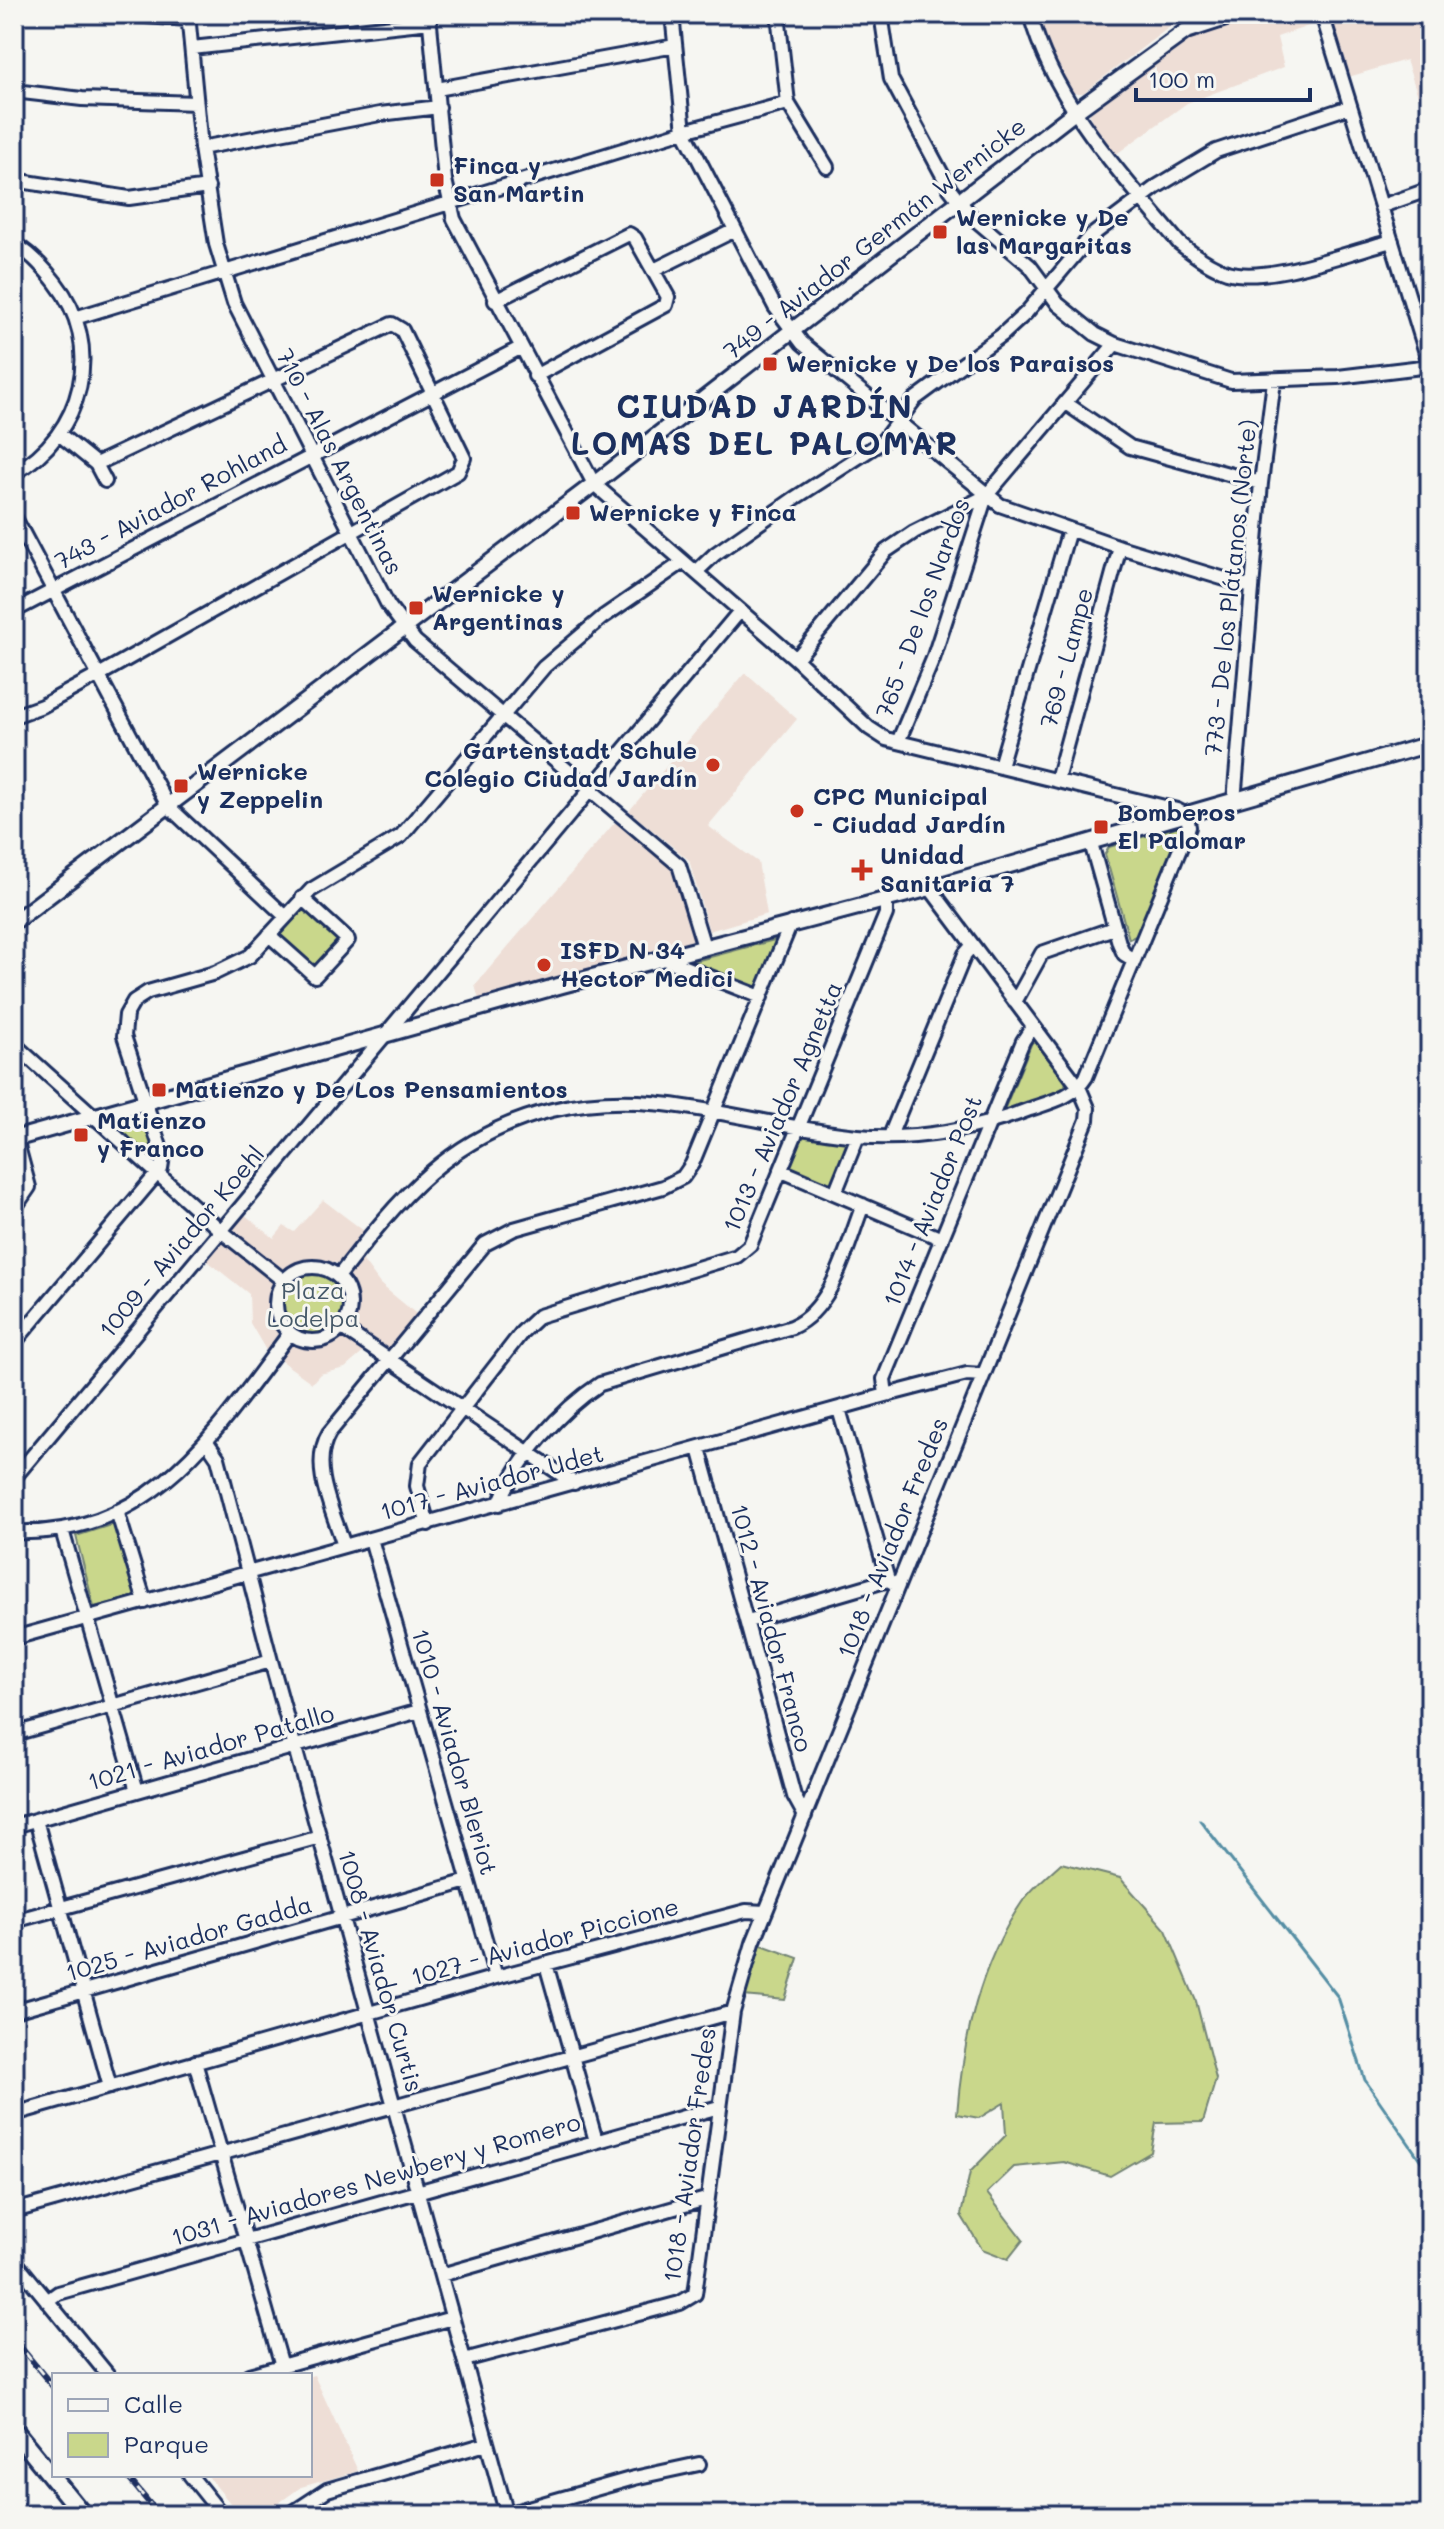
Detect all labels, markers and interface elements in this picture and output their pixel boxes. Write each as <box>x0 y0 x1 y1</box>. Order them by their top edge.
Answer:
scale bar <box>1136 52 1310 102</box>
text: 100 m <box>1148 63 1215 94</box>
street label: 749 - Aviador Germán Wernicke <box>717 110 1032 366</box>
place label: Finca y San Martin <box>453 149 584 208</box>
marker: Finca y San Martin <box>428 171 446 189</box>
place label: Wernicke y De las Margaritas <box>956 201 1132 260</box>
marker: Wernicke y De las Margaritas <box>931 223 949 241</box>
street label: 710 - Alas Argentinas <box>270 343 411 580</box>
place label: Wernicke y De los Paraisos <box>786 347 1114 378</box>
marker: Wernicke y De los Paraisos <box>761 355 779 373</box>
district label: CIUDAD JARDÍN LOMAS DEL PALOMAR <box>571 384 959 463</box>
street label: 773 - De los Plátanos (Norte) <box>1196 418 1263 758</box>
street label: 743 - Aviador Rohland <box>49 427 291 576</box>
street label: 765 - De los Nardos <box>867 493 976 722</box>
place label: Wernicke y Finca <box>589 496 796 527</box>
marker: Wernicke y Finca <box>564 504 582 522</box>
place label: Wernicke y Argentinas <box>432 577 564 636</box>
street label: 769 - Lampe <box>1032 584 1099 731</box>
marker: Wernicke y Argentinas <box>407 599 425 617</box>
place label: Gartenstadt Schule Colegio Ciudad Jardín <box>424 734 697 793</box>
place label: Wernicke y Zeppelin <box>197 755 323 814</box>
marker: Gartenstadt Schule Colegio Ciudad Jardín <box>704 756 722 774</box>
marker: Wernicke y Zeppelin <box>172 777 190 795</box>
place label: CPC Municipal - Ciudad Jardín <box>813 780 1006 839</box>
place label: Bomberos El Palomar <box>1117 796 1246 855</box>
marker: CPC Municipal - Ciudad Jardín <box>788 802 806 820</box>
marker: Bomberos El Palomar <box>1092 818 1110 836</box>
place label: Unidad Sanitaria 7 <box>880 839 1014 898</box>
marker: Unidad Sanitaria 7 <box>851 859 873 881</box>
place label: ISFD N 34 Hector Medici <box>560 934 734 993</box>
marker: ISFD N 34 Hector Medici <box>535 956 553 974</box>
street label: 1013 - Aviador Agnetta <box>715 977 848 1236</box>
place label: Matienzo y De Los Pensamientos <box>175 1073 568 1104</box>
marker: Matienzo y De Los Pensamientos <box>150 1081 168 1099</box>
street label: 1014 - Aviador Post <box>875 1090 988 1311</box>
place label: Matienzo y Franco <box>97 1104 206 1163</box>
marker: Matienzo y Franco <box>72 1126 90 1144</box>
street label: 1009 - Aviador Koehl <box>91 1139 270 1344</box>
park label: Plaza Lodelpa <box>267 1274 359 1333</box>
street label: 1018 - Aviador Fredes <box>829 1413 954 1662</box>
street label: 1017 - Aviador Udet <box>376 1437 607 1526</box>
street label: 1012 - Aviador Franco <box>724 1500 820 1755</box>
street label: 1010 - Aviador Bleriot <box>405 1625 505 1878</box>
street label: 1021 - Aviador Patallo <box>84 1697 337 1797</box>
street label: 1008 - Aviador Curtis <box>332 1846 431 2095</box>
street label: 1025 - Aviador Gadda <box>62 1888 315 1988</box>
street label: 1027 - Aviador Piccione <box>407 1890 682 1991</box>
street label: 1018 - Aviador Fredes <box>655 2026 722 2284</box>
street label: 1031 - Aviadores Newbery y Romero <box>167 2105 584 2252</box>
legend <box>52 2373 312 2477</box>
text: Calle <box>124 2388 183 2419</box>
text: Parque <box>124 2428 209 2459</box>

